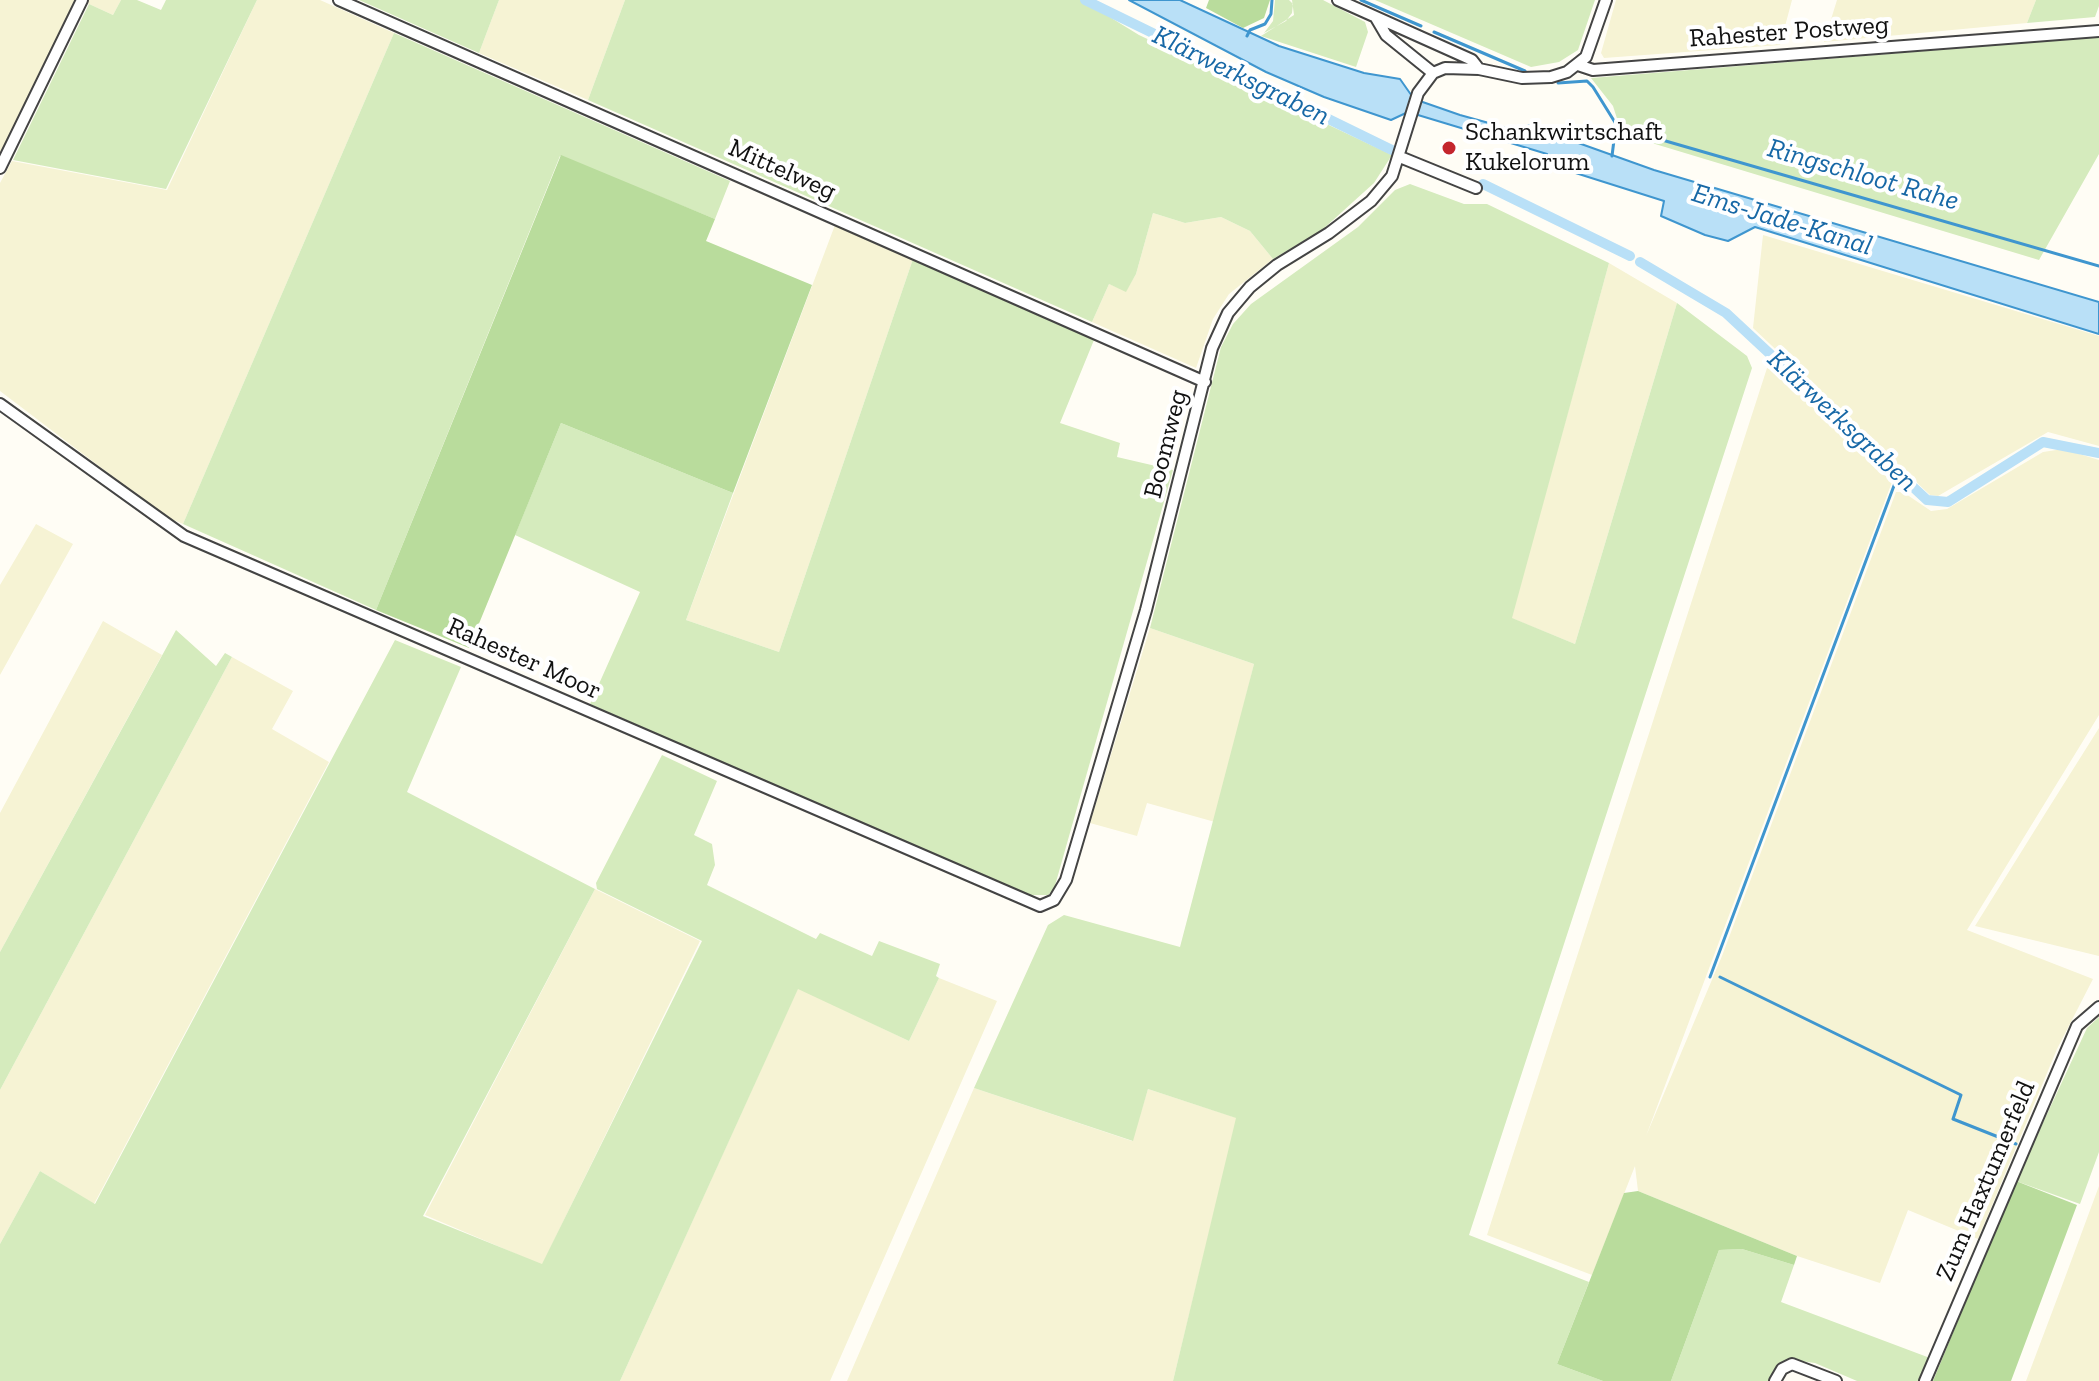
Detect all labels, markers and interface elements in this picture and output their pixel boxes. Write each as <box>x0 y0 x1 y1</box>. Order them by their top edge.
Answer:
street label: Rahester Postweg <box>1688 9 1890 55</box>
water label: Klärwerksgraben <box>1147 19 1335 133</box>
place label: Schankwirtschaft Kukelorum <box>1465 117 1663 178</box>
street label: Mittelweg <box>723 132 841 208</box>
water label: Ringschloot Rahe <box>1763 132 1963 218</box>
marker: Schankwirtschaft Kukelorum <box>1440 139 1458 157</box>
water label: Ems-Jade-Kanal <box>1688 177 1876 263</box>
water label: Klärwerksgraben <box>1760 343 1924 499</box>
street label: Boomweg <box>1138 387 1194 501</box>
street label: Rahester Moor <box>442 611 606 707</box>
street label: Zum Haxtumerfeld <box>1930 1076 2042 1286</box>

